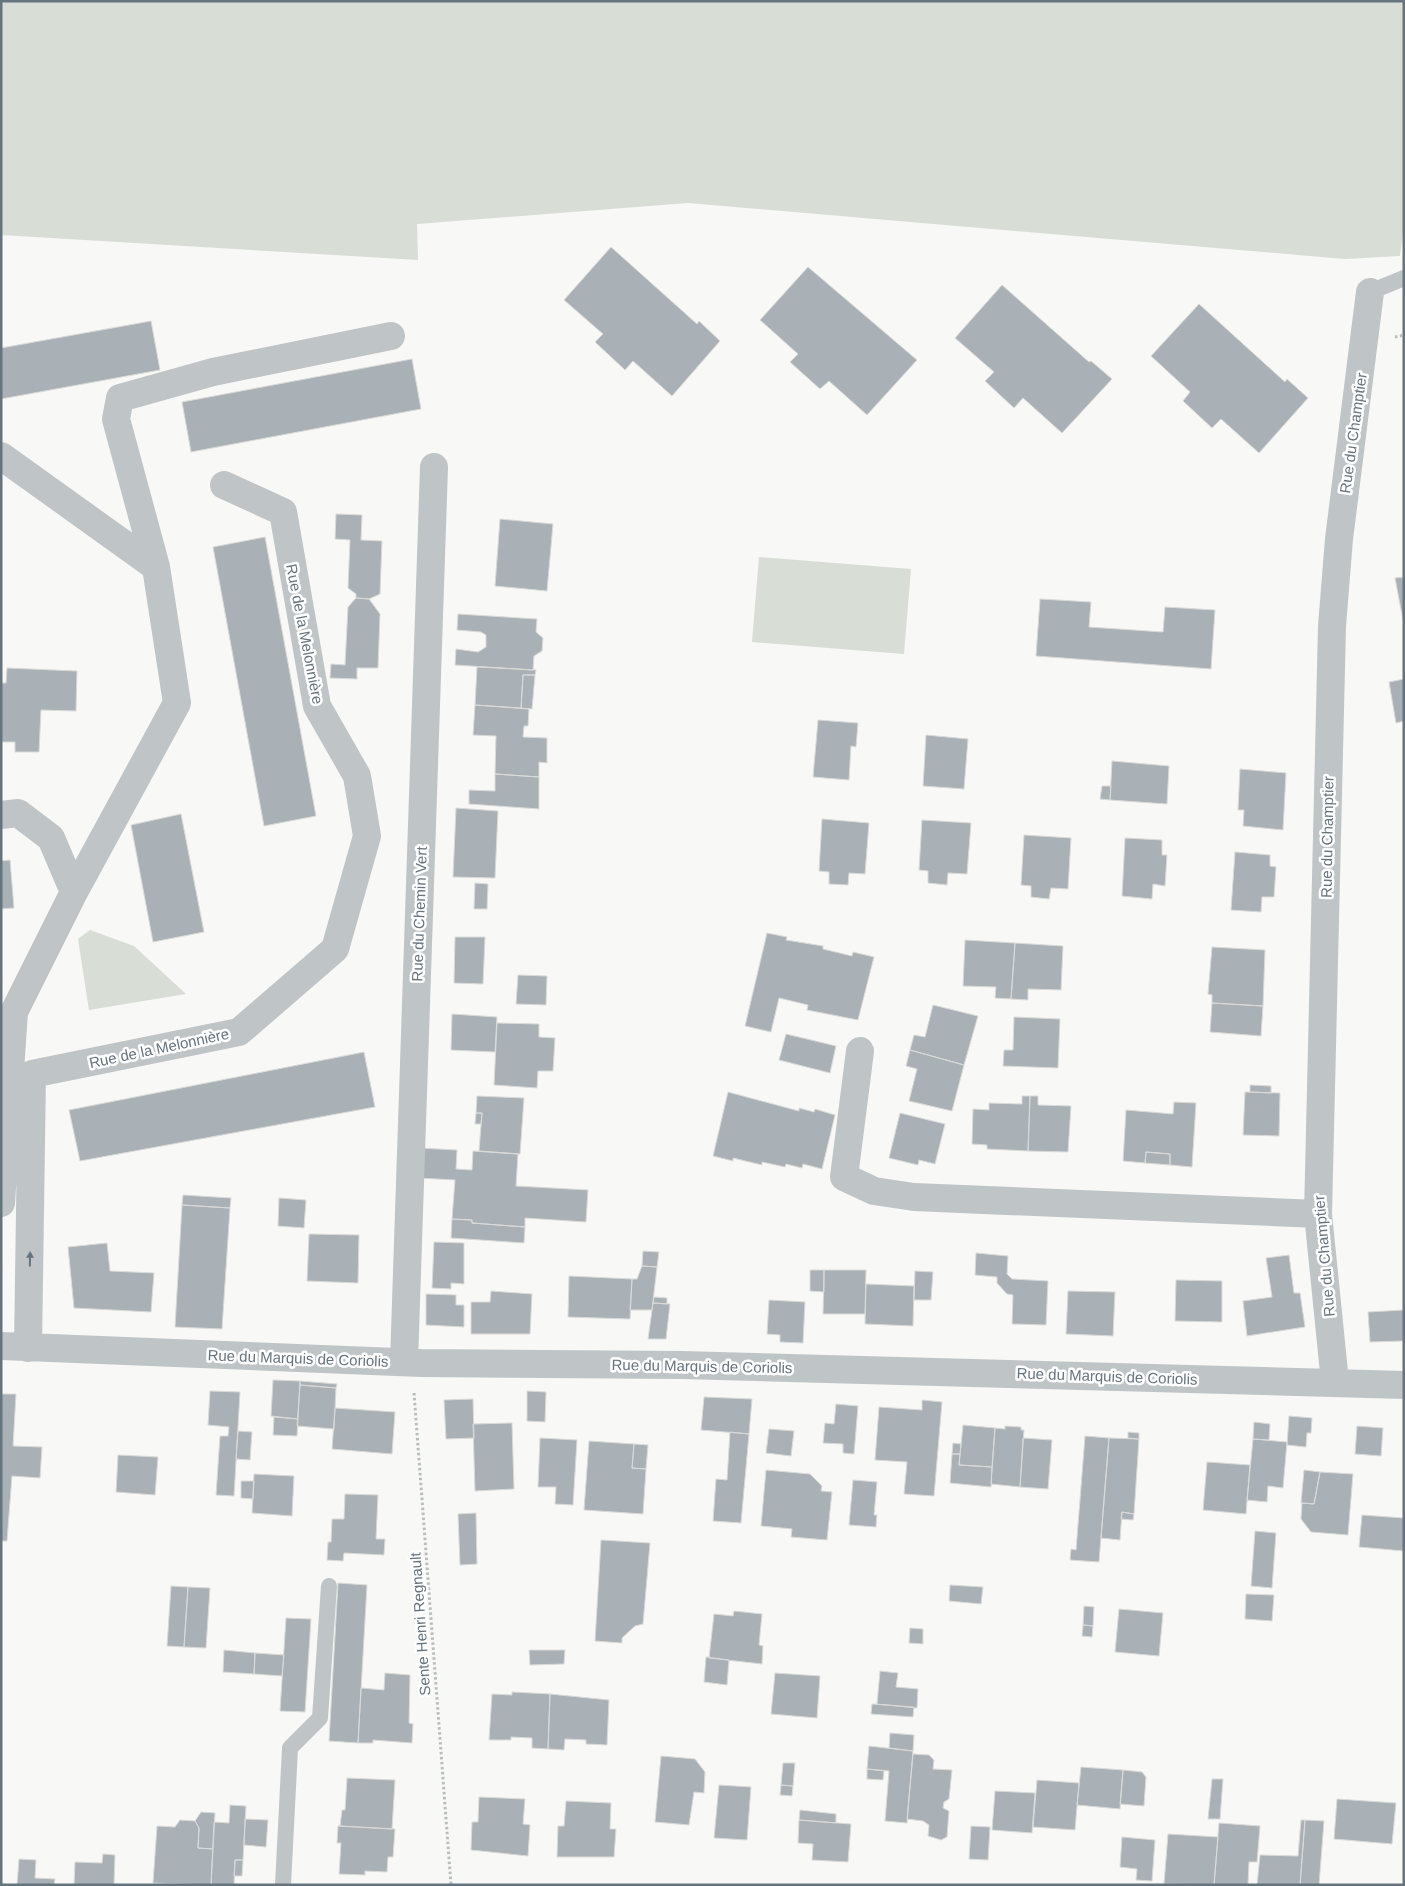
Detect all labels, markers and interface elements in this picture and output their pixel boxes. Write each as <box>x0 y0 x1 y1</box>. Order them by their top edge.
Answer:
street label: Rue du Champtier <box>1336 372 1370 494</box>
street label: Rue de la Melonnière <box>283 562 327 706</box>
street label: Rue du Champtier <box>1317 776 1337 898</box>
street label: Rue du Chemin Vert <box>408 845 430 982</box>
street label: Rue de la Melonnière <box>87 1025 231 1071</box>
street label: Rue du Champtier <box>1310 1195 1338 1317</box>
one-way arrow <box>26 1251 34 1267</box>
street label: Rue du Marquis de Coriolis <box>207 1346 389 1370</box>
street label: Rue du Marquis de Coriolis <box>611 1356 793 1376</box>
street label: Rue du Marquis de Coriolis <box>1016 1364 1198 1388</box>
street label: Sente Henri Regnault <box>406 1551 433 1696</box>

